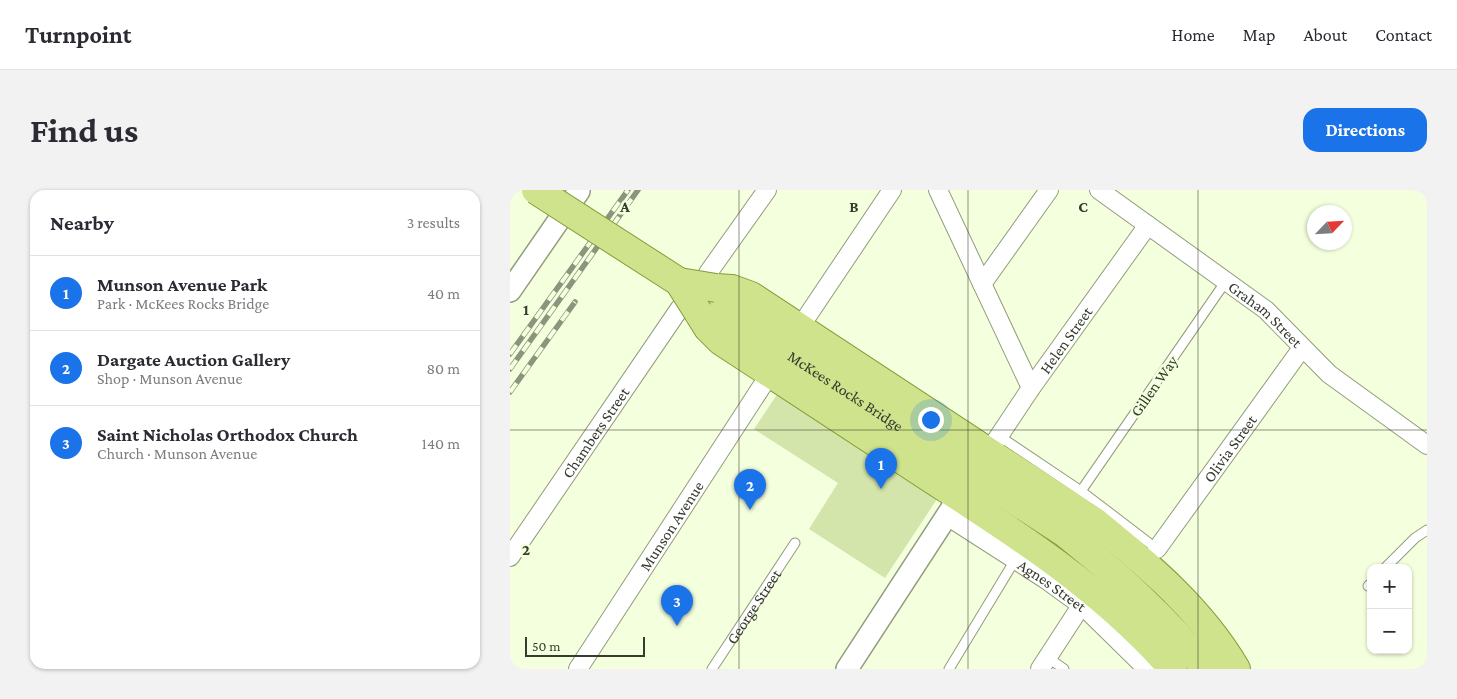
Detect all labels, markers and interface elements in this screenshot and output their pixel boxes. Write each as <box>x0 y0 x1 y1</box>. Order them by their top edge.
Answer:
text: Turnpoint <box>25 21 131 48</box>
text: Home <box>1172 25 1215 45</box>
text: Map <box>1243 25 1275 45</box>
text: About <box>1303 25 1347 45</box>
text: Contact <box>1375 25 1432 45</box>
button: Directions <box>1303 108 1427 152</box>
text: Find us <box>30 111 138 150</box>
text: A <box>619 198 630 215</box>
text: B <box>849 198 859 215</box>
text: C <box>1078 198 1088 215</box>
north arrow <box>1307 205 1352 250</box>
text: Nearby <box>50 211 114 235</box>
text: 3 results <box>407 214 460 231</box>
text: Munson Avenue Park <box>97 274 267 295</box>
street label: Graham Street <box>1225 278 1307 351</box>
text: 1 <box>63 285 69 302</box>
text: 40 m <box>427 285 460 302</box>
text: Park · McKees Rocks Bridge <box>97 295 269 312</box>
text: 1 <box>523 301 529 318</box>
street label: Helen Street <box>1036 303 1096 376</box>
street label: McKees Rocks Bridge <box>785 347 907 434</box>
text: Dargate Auction Gallery <box>97 349 290 370</box>
street label: Gillen Way <box>1127 352 1182 420</box>
text: 2 <box>62 360 70 377</box>
text: 80 m <box>426 360 460 377</box>
text: Shop · Munson Avenue <box>97 370 243 387</box>
street label: Chambers Street <box>558 383 632 481</box>
your location <box>918 407 944 433</box>
street label: Olivia Street <box>1200 411 1260 485</box>
text: Saint Nicholas Orthodox Church <box>97 424 358 445</box>
text: 3 <box>62 435 70 452</box>
text: 140 m <box>422 435 460 452</box>
text: Church · Munson Avenue <box>97 445 257 462</box>
pin: 1 <box>865 448 897 489</box>
pin: 2 <box>734 469 766 510</box>
street label: Munson Avenue <box>636 478 707 574</box>
text: 2 <box>522 541 530 558</box>
street label: Agnes Street <box>1015 556 1090 615</box>
map controls <box>1367 564 1412 654</box>
button: + <box>1367 564 1412 609</box>
street label: George Street <box>723 565 784 647</box>
pin: 3 <box>661 585 693 626</box>
button: − <box>1367 609 1412 654</box>
scale bar <box>525 634 645 657</box>
text: 50 m <box>532 638 560 654</box>

